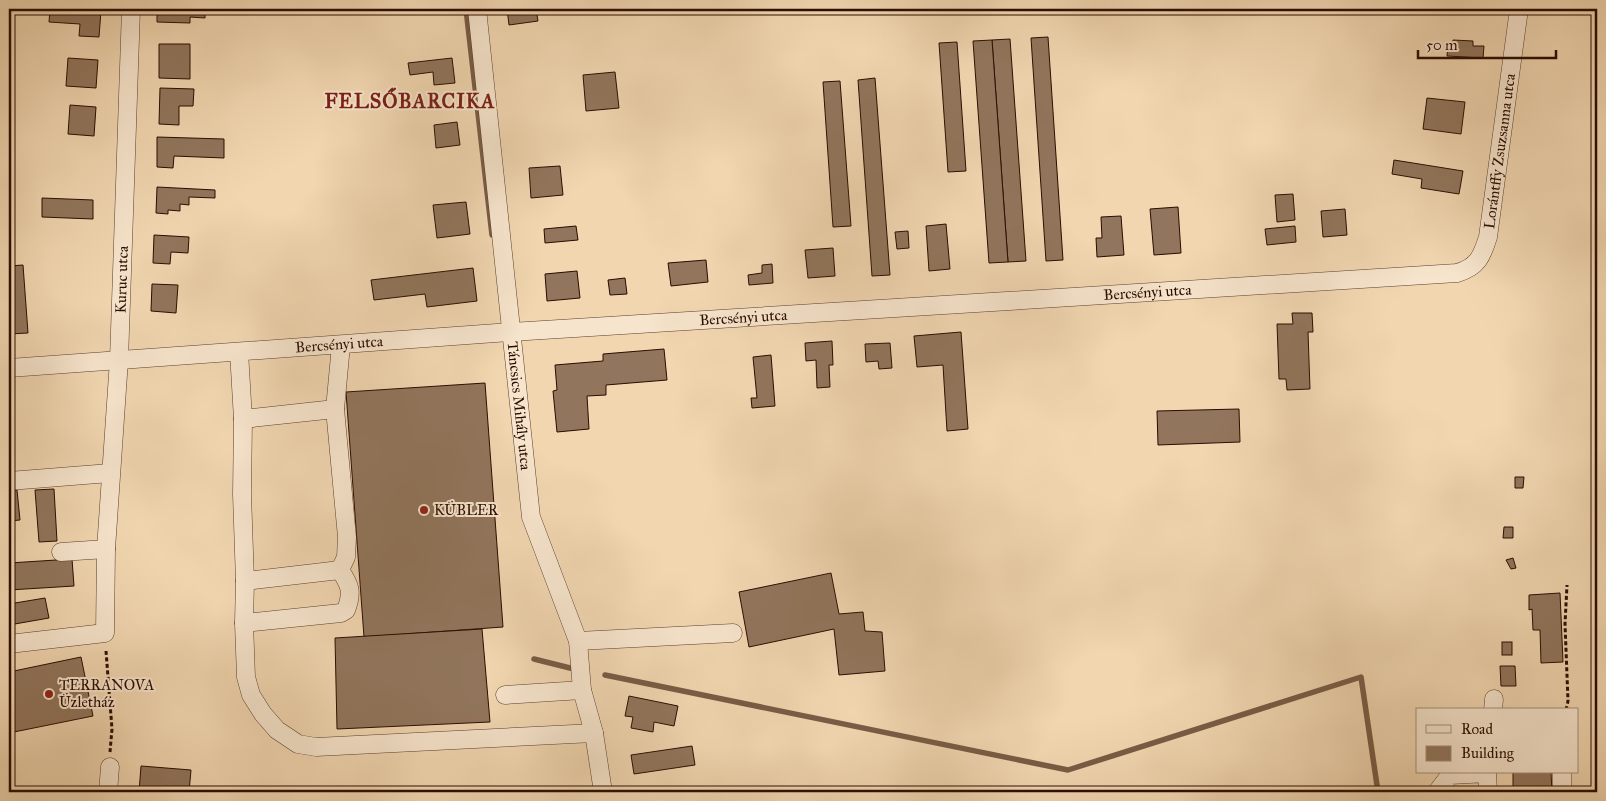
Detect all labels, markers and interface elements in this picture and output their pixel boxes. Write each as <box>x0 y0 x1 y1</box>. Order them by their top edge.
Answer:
scale bar <box>1418 28 1556 60</box>
text: 50 m <box>1426 36 1458 54</box>
street label: Lorántffy Zsuzsanna utca <box>1480 72 1519 230</box>
district label: FELSŐBARCIKA <box>325 87 495 113</box>
street label: Kuruc utca <box>112 245 132 314</box>
street label: Bercsényi utca <box>1103 281 1193 304</box>
street label: Bercsényi utca <box>699 306 788 329</box>
street label: Bercsényi utca <box>295 332 384 356</box>
street label: Táncsics Mihály utca <box>503 341 535 472</box>
place label: KÜBLER <box>434 500 499 519</box>
marker: KÜBLER <box>418 504 430 516</box>
place label: TERRANOVA Üzletház <box>59 676 154 711</box>
marker: TERRANOVA Üzletház <box>43 688 55 700</box>
legend <box>1416 708 1578 774</box>
text: Road <box>1461 720 1493 738</box>
text: Building <box>1461 744 1515 762</box>

